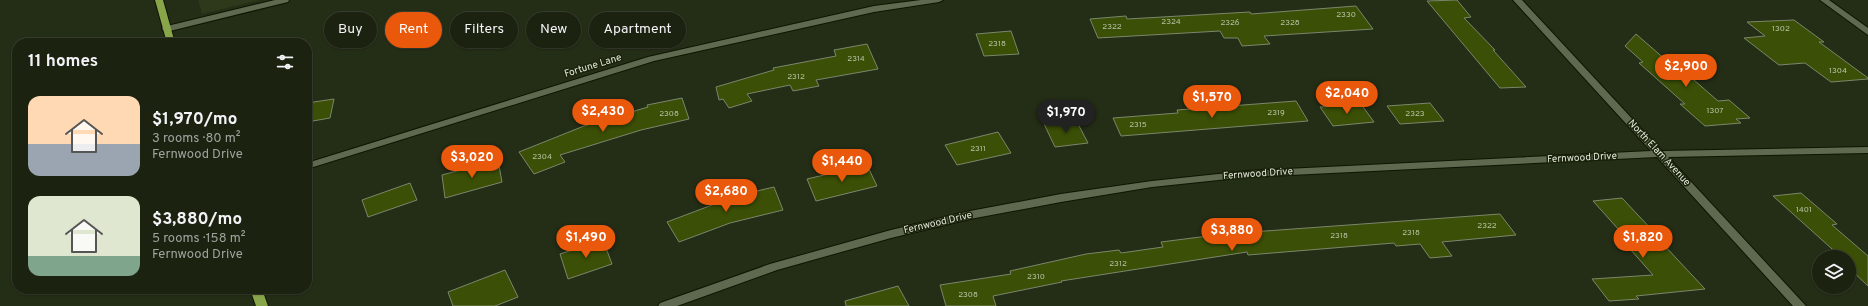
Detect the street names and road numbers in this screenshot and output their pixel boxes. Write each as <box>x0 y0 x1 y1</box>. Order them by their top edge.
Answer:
street label: Fortune Lane <box>563 51 623 81</box>
street label: North Elam Avenue <box>1625 117 1693 189</box>
street label: Fernwood Drive <box>1547 150 1617 166</box>
street label: Fernwood Drive <box>1223 165 1293 183</box>
street label: Fernwood Drive <box>902 209 974 237</box>

